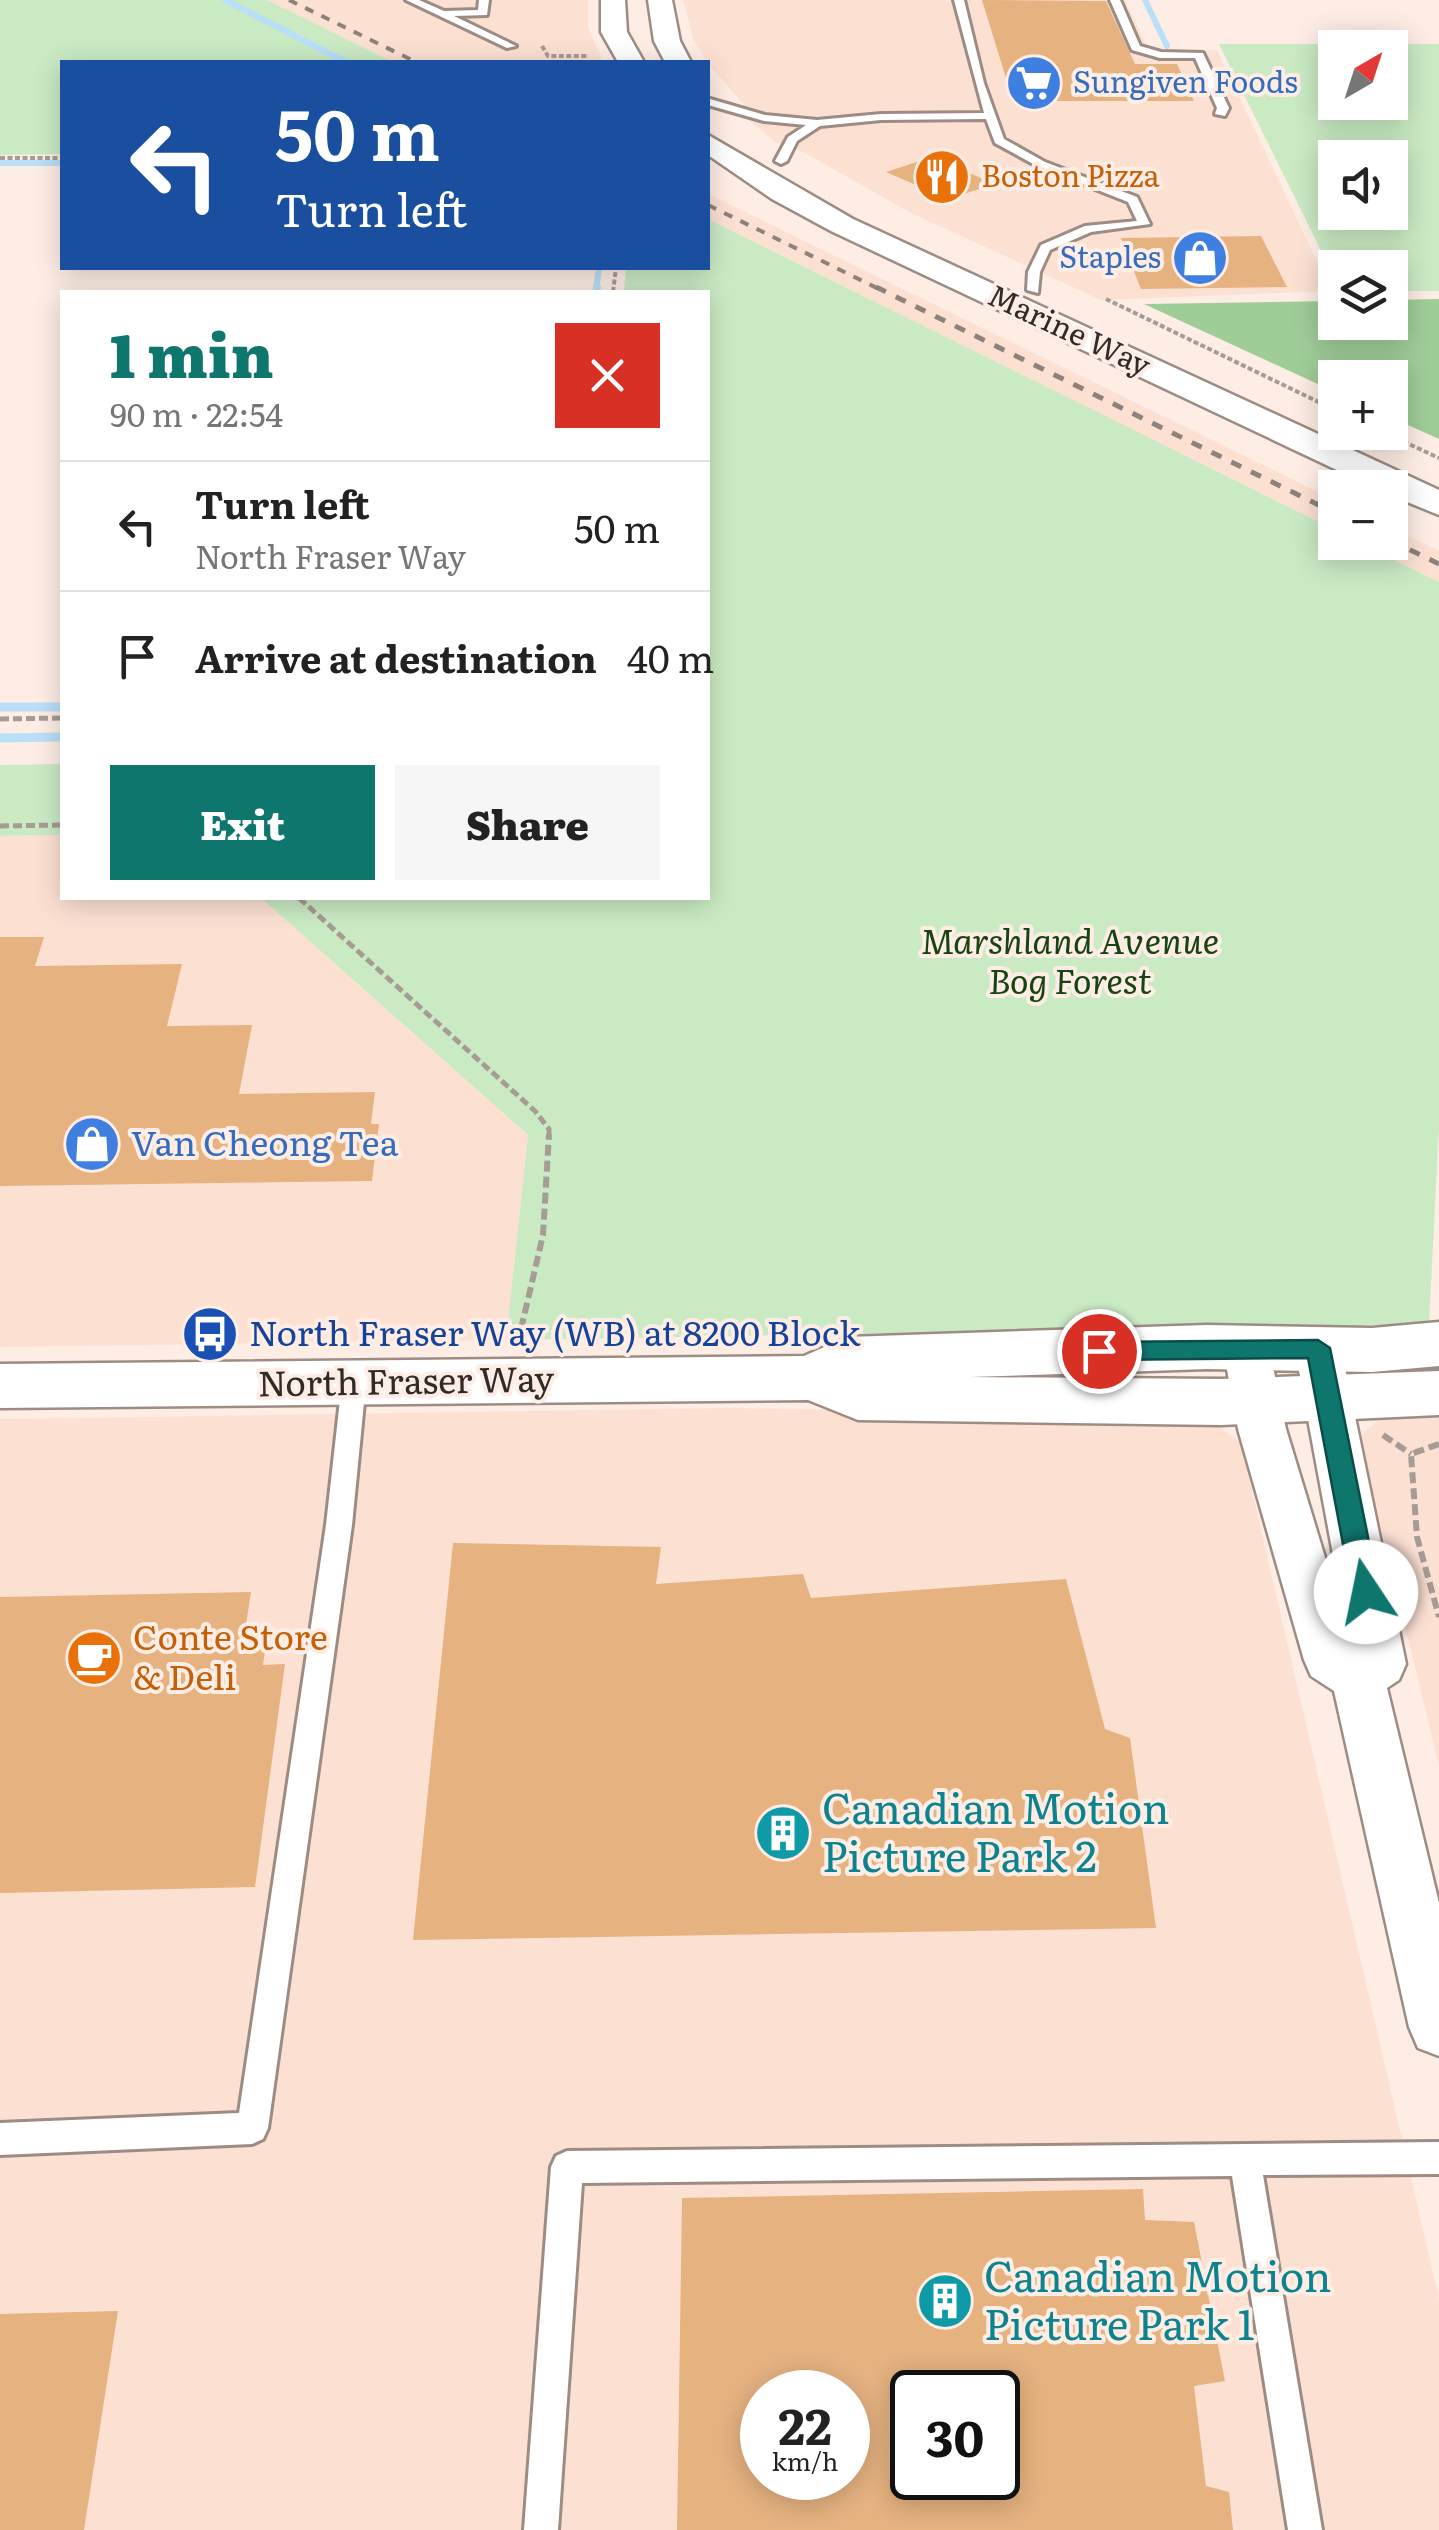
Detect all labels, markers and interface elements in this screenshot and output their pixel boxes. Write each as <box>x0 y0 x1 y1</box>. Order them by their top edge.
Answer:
north arrow <box>1318 30 1408 120</box>
map controls <box>1318 30 1408 560</box>
supermarket icon: Sungiven Foods <box>1004 53 1064 113</box>
place label: Sungiven Foods <box>1073 58 1298 102</box>
text: 50 m <box>275 79 440 183</box>
icon: left <box>110 100 240 230</box>
button: sound <box>1318 140 1408 230</box>
restaurant icon: Boston Pizza <box>912 147 972 207</box>
place label: Boston Pizza <box>981 152 1161 196</box>
text: Turn left <box>275 174 467 241</box>
shop icon: Staples <box>1170 228 1230 288</box>
place label: Staples <box>1059 233 1161 277</box>
button: layers <box>1318 250 1408 340</box>
street label: Marine Way <box>982 271 1159 385</box>
text: 1 min <box>110 307 274 396</box>
button: close <box>555 323 660 428</box>
button: + <box>1318 360 1408 450</box>
text: 90 m · 22:54 <box>110 389 283 437</box>
button: − <box>1318 470 1408 560</box>
text: Turn left <box>195 474 370 531</box>
text: 50 m <box>574 498 660 555</box>
icon: left <box>110 499 165 554</box>
text: North Fraser Way <box>195 531 466 579</box>
text: Arrive at destination <box>195 628 597 685</box>
text: 40 m <box>627 628 714 685</box>
icon: arrive <box>110 629 165 684</box>
button: Exit <box>110 765 375 880</box>
button: Share <box>395 765 660 880</box>
park label: Marshland Avenue Bog Forest <box>921 913 1219 1005</box>
shop icon: Van Cheong Tea <box>62 1114 122 1174</box>
place label: Van Cheong Tea <box>131 1115 399 1167</box>
bus stop icon: North Fraser Way (WB) at 8200 Block <box>180 1304 240 1364</box>
place label: North Fraser Way (WB) at 8200 Block <box>249 1305 861 1357</box>
pin <box>1057 1309 1142 1394</box>
icon: arrive <box>1072 1324 1127 1379</box>
street label: North Fraser Way <box>257 1350 555 1408</box>
position arrow <box>1314 1540 1418 1644</box>
place label: Conte Store & Deli <box>133 1609 328 1701</box>
cafe icon: Conte Store & Deli <box>64 1628 124 1688</box>
place label: Canadian Motion Picture Park 2 <box>822 1775 1170 1885</box>
building icon: Canadian Motion Picture Park 2 <box>753 1803 813 1863</box>
place label: Canadian Motion Picture Park 1 <box>984 2243 1332 2353</box>
building icon: Canadian Motion Picture Park 1 <box>915 2271 975 2331</box>
speed limit sign: 30 <box>890 2370 1020 2500</box>
text: 22 <box>778 2386 832 2460</box>
text: km/h <box>772 2442 838 2479</box>

